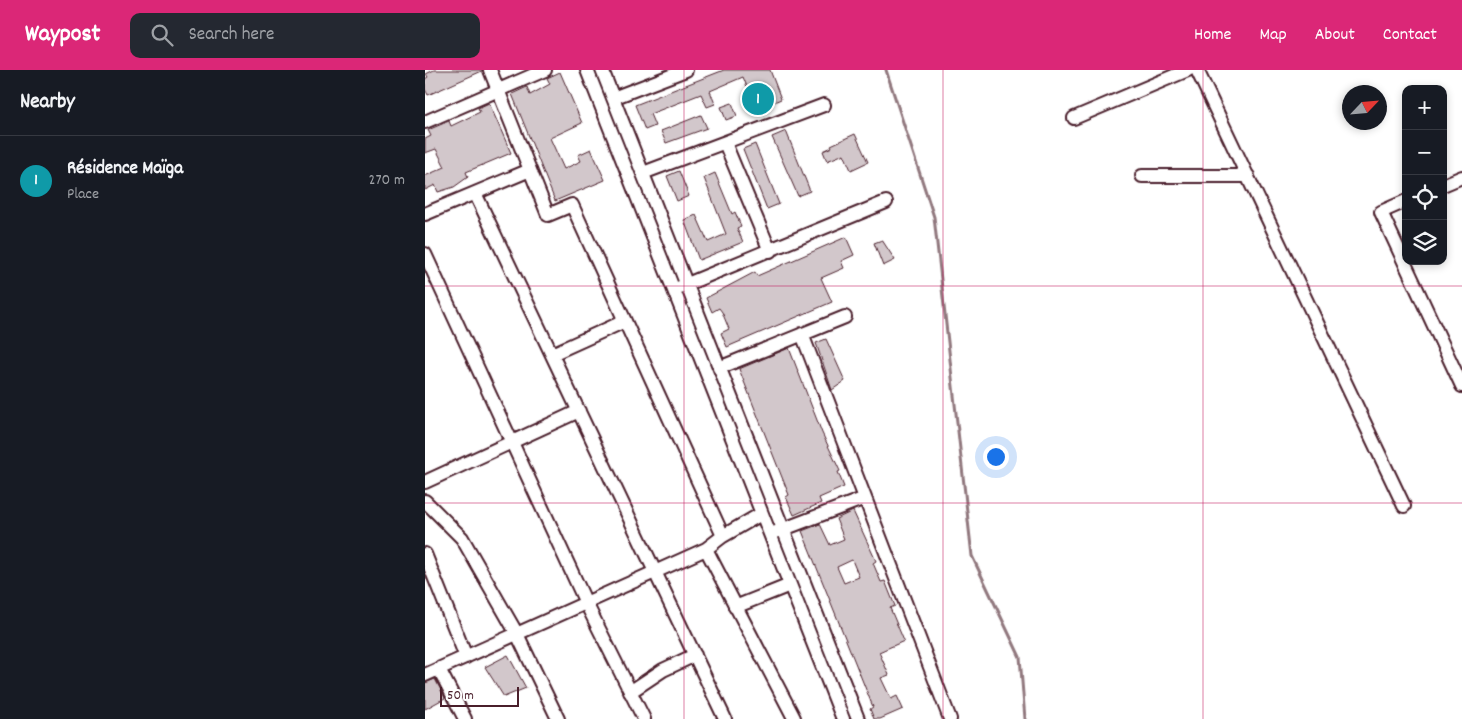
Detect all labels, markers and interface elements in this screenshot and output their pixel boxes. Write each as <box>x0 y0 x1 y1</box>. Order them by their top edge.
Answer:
search box <box>130 13 480 58</box>
text: Waypost <box>25 18 100 52</box>
icon: search <box>148 21 176 49</box>
text: Search here <box>188 22 274 49</box>
text: Home <box>1194 23 1231 48</box>
text: Map <box>1259 23 1287 48</box>
text: About <box>1315 23 1355 48</box>
text: Contact <box>1383 23 1437 48</box>
pin: 1 <box>742 80 774 118</box>
north arrow <box>1342 85 1387 130</box>
map controls <box>1402 85 1447 265</box>
button: + <box>1402 85 1447 130</box>
text: Nearby <box>20 88 75 118</box>
button: − <box>1402 130 1447 175</box>
text: Résidence Maïga <box>67 156 183 183</box>
text: 1 <box>34 169 38 192</box>
text: 270 m <box>369 169 405 192</box>
button: locate <box>1402 175 1447 220</box>
text: Place <box>67 183 99 206</box>
button: layers <box>1402 220 1447 265</box>
your location <box>983 444 1009 470</box>
scale bar <box>440 684 519 707</box>
text: 50 m <box>447 686 474 706</box>

